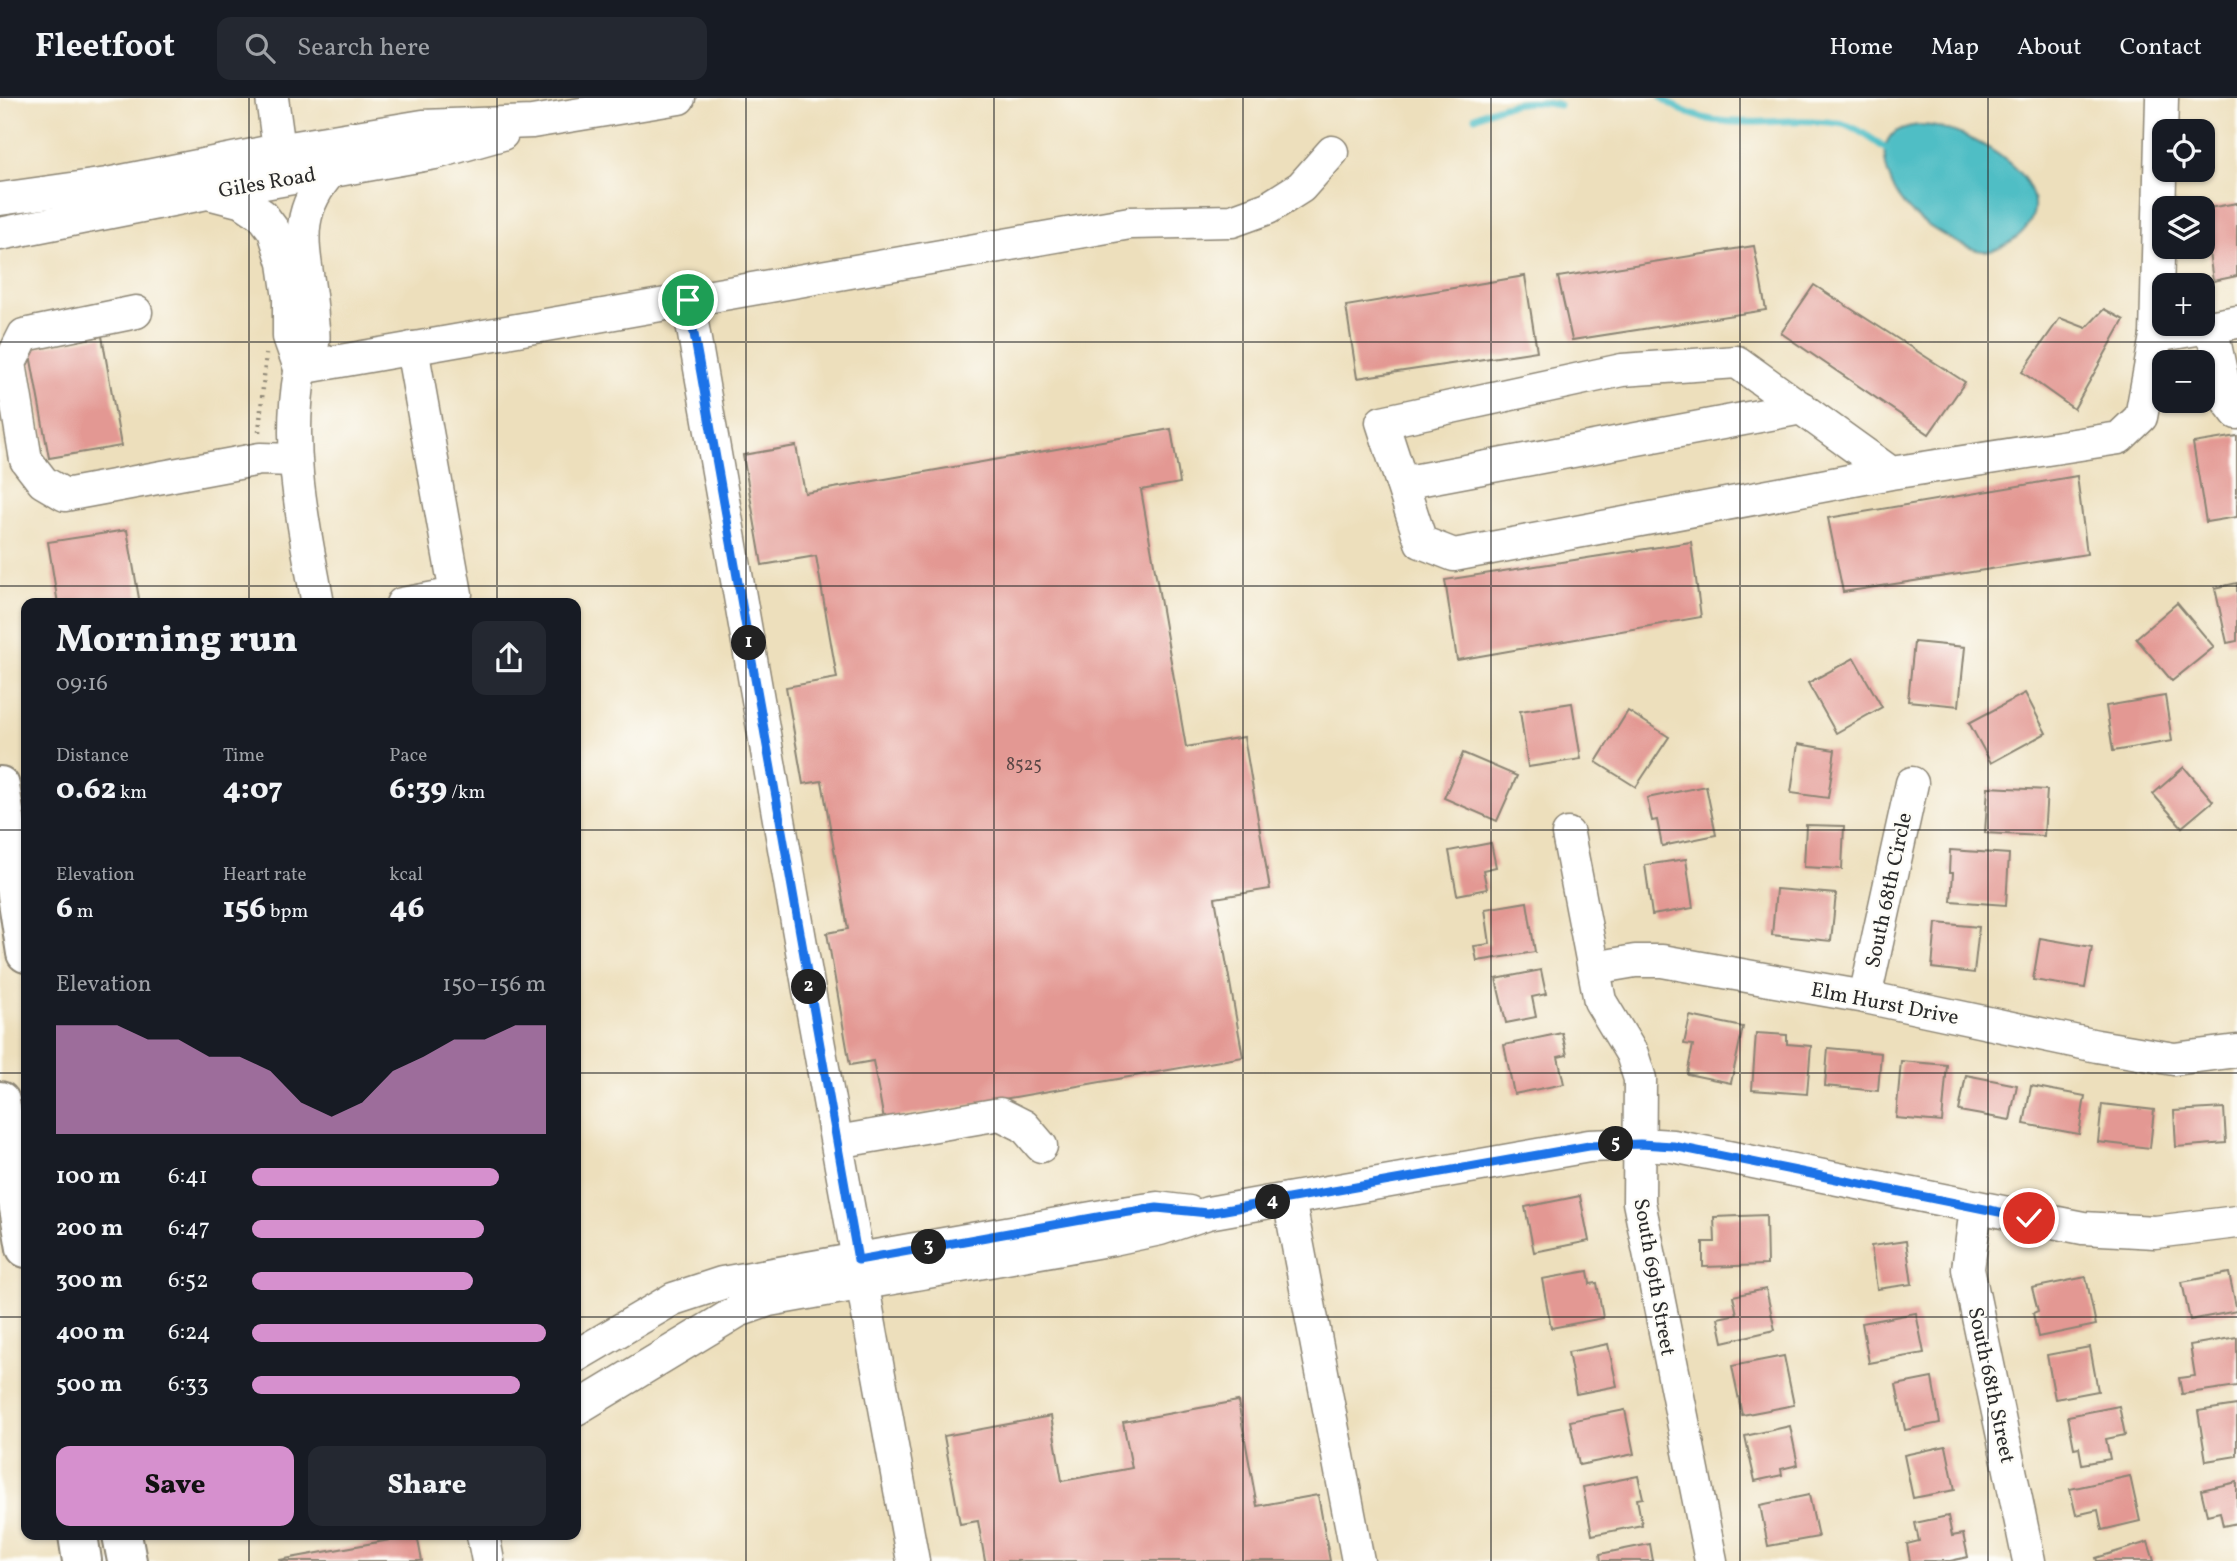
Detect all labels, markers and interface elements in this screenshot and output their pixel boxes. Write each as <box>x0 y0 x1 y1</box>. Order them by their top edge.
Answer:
search box <box>217 17 707 80</box>
text: Fleetfoot <box>35 25 175 71</box>
icon: search <box>241 29 279 67</box>
text: Search here <box>297 30 430 66</box>
text: Home <box>1829 31 1893 65</box>
text: Map <box>1931 31 1979 65</box>
text: About <box>2017 31 2082 65</box>
text: Contact <box>2120 31 2202 65</box>
map controls <box>2152 119 2215 413</box>
button: locate <box>2152 119 2215 182</box>
street label: Giles Road <box>216 161 318 206</box>
button: layers <box>2152 196 2215 259</box>
pin <box>658 270 718 330</box>
button: + <box>2152 273 2215 336</box>
icon: arrive <box>669 281 707 319</box>
button: − <box>2152 350 2215 413</box>
text: Morning run <box>56 615 298 668</box>
button: share <box>472 621 546 695</box>
pin: 1 <box>732 626 766 660</box>
text: 1 <box>745 629 752 655</box>
text: 09:16 <box>56 668 108 700</box>
text: Distance <box>56 743 129 769</box>
text: Time <box>223 743 264 769</box>
text: Pace <box>389 743 427 769</box>
house number: 8525 <box>1006 753 1042 778</box>
text: 0.62 <box>56 769 116 811</box>
text: 4:07 <box>223 769 283 811</box>
text: 6:39 <box>389 769 447 811</box>
text: km <box>116 780 147 806</box>
text: /km <box>447 780 485 806</box>
street label: South 68th Circle <box>1859 810 1920 971</box>
text: Elevation <box>56 862 135 888</box>
text: Heart rate <box>223 862 307 888</box>
text: kcal <box>389 862 423 888</box>
text: 6 <box>56 888 73 930</box>
text: 156 <box>223 888 266 930</box>
text: 46 <box>389 888 424 930</box>
text: m <box>73 899 94 925</box>
text: bpm <box>266 899 308 925</box>
text: Elevation <box>56 969 152 1001</box>
text: 150–156 m <box>442 969 546 1001</box>
pin: 2 <box>792 970 826 1004</box>
text: 2 <box>804 973 813 999</box>
street label: Elm Hurst Drive <box>1808 976 1961 1033</box>
pin: 5 <box>1598 1126 1634 1162</box>
text: 5 <box>1611 1130 1620 1156</box>
text: 100 m <box>56 1161 121 1193</box>
text: 6:41 <box>168 1161 208 1193</box>
pin: 4 <box>1256 1184 1290 1220</box>
text: 4 <box>1267 1188 1278 1214</box>
pin <box>1999 1188 2059 1248</box>
street label: South 69th Street <box>1625 1196 1682 1358</box>
icon: check <box>2010 1199 2048 1237</box>
text: 200 m <box>56 1213 123 1245</box>
text: 6:47 <box>168 1213 210 1245</box>
pin: 3 <box>912 1230 946 1264</box>
text: 3 <box>924 1233 933 1259</box>
text: 300 m <box>56 1265 123 1297</box>
text: 6:52 <box>168 1265 208 1297</box>
street label: South 68th Street <box>1960 1304 2021 1466</box>
text: 400 m <box>56 1317 125 1349</box>
text: 6:24 <box>168 1317 210 1349</box>
text: 500 m <box>56 1369 122 1401</box>
text: 6:33 <box>168 1369 209 1401</box>
button: Save <box>56 1446 294 1526</box>
button: Share <box>308 1446 546 1526</box>

